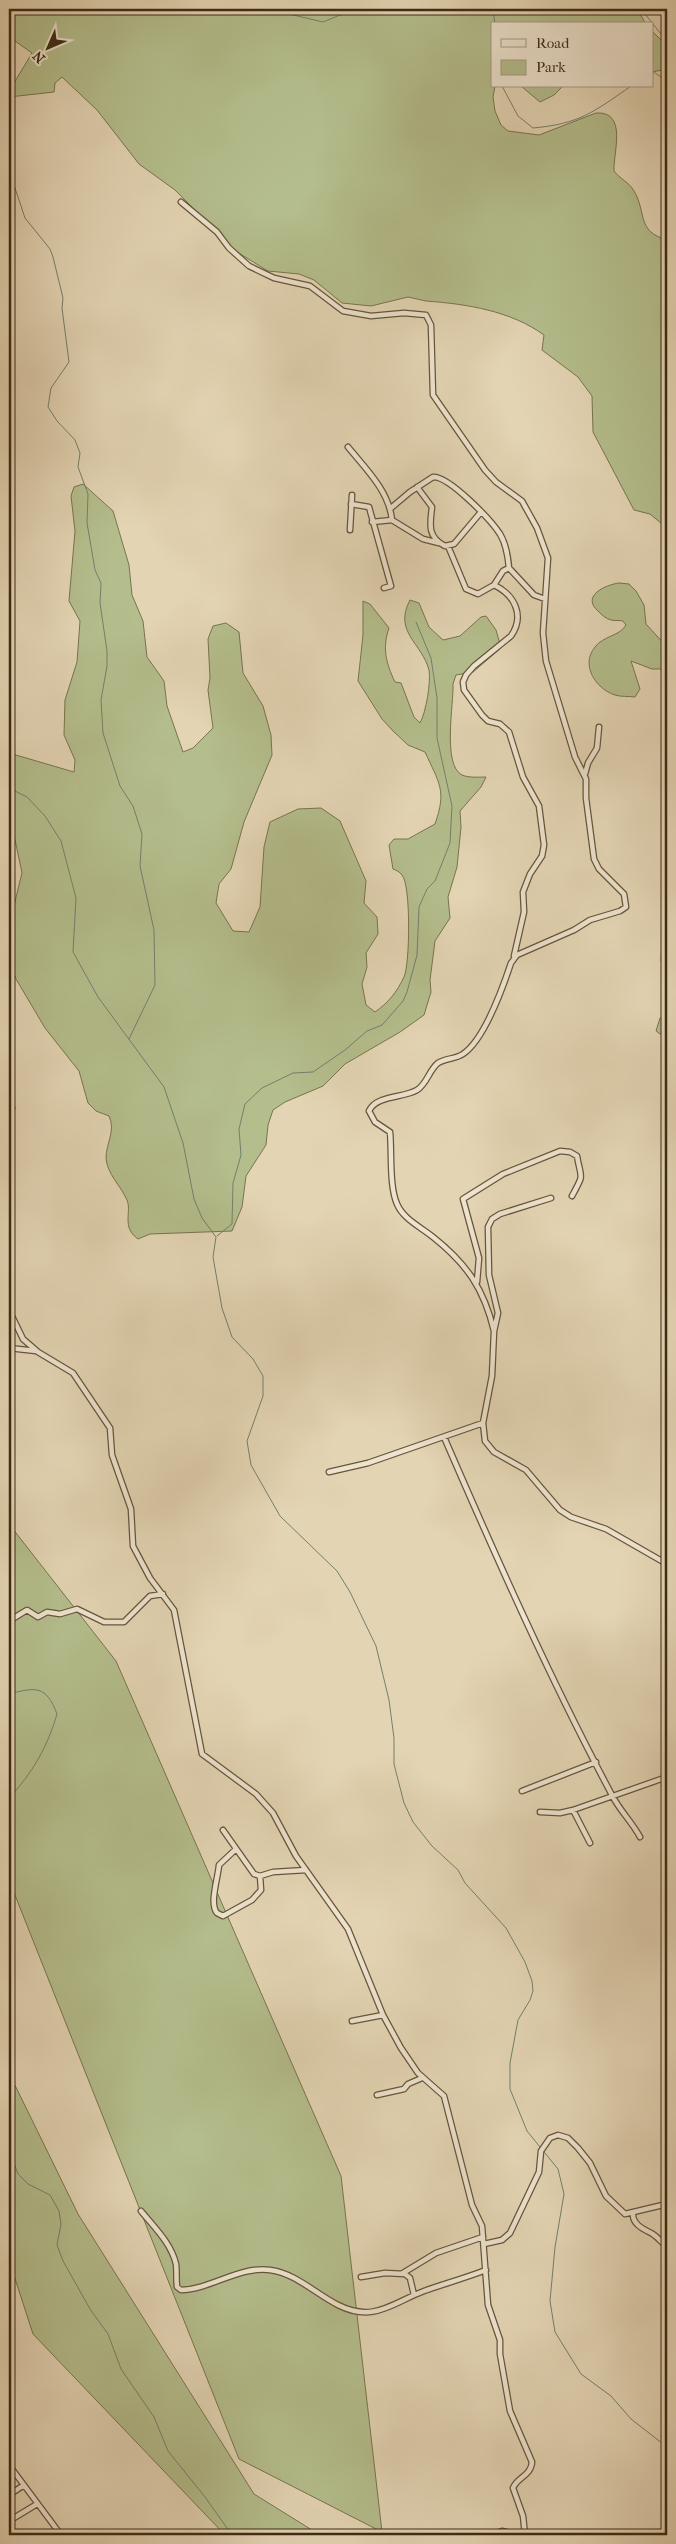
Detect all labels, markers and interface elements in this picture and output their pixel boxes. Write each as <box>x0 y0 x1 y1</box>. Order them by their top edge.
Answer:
north arrow <box>22 22 72 72</box>
legend <box>491 22 654 88</box>
text: Road <box>536 34 570 52</box>
text: N <box>29 47 49 67</box>
text: Park <box>536 58 566 76</box>

